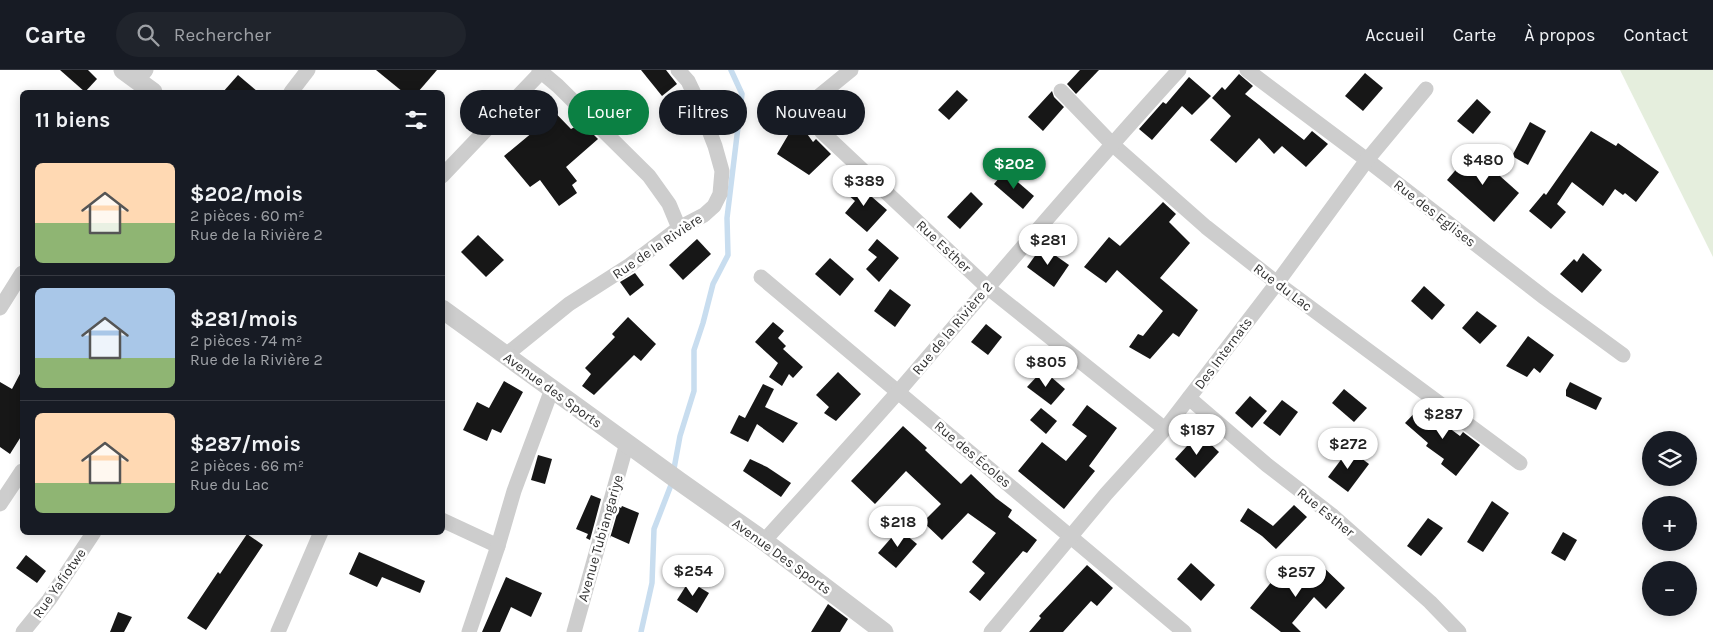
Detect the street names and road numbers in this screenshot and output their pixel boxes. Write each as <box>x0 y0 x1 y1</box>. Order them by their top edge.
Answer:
street label: Rue des Eglises <box>1390 176 1479 251</box>
street label: Rue de la Rivière <box>609 210 705 283</box>
street label: Rue Esther <box>913 217 975 277</box>
street label: Rue du Lac <box>1250 260 1315 315</box>
street label: Rue de la Rivière 2 <box>909 278 996 378</box>
street label: Des Internats <box>1191 314 1256 393</box>
street label: Avenue des Sports <box>500 349 605 432</box>
street label: Rue des Écoles <box>931 417 1015 491</box>
street label: Avenue Tubiangariye <box>574 473 627 603</box>
street label: Rue Esther <box>1294 484 1358 541</box>
street label: Avenue Des Sports <box>729 515 835 598</box>
street label: Rue Yafiotwe <box>29 545 90 621</box>

